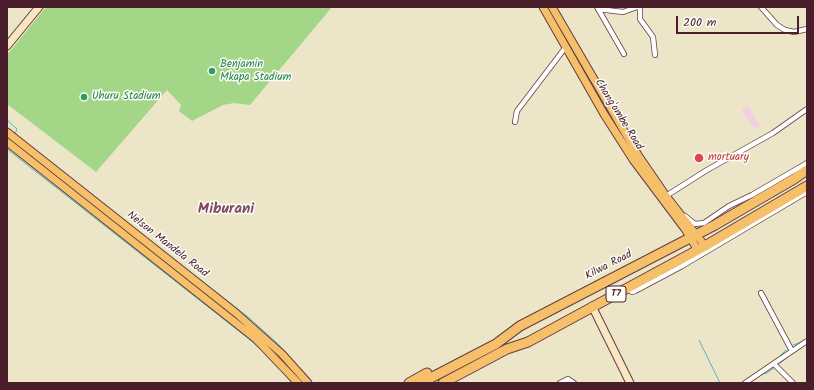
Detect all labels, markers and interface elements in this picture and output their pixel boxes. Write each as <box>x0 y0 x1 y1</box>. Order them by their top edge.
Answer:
scale bar <box>678 8 801 34</box>
text: 200 m <box>683 13 716 32</box>
place label: Benjamin Mkapa Stadium <box>220 58 291 84</box>
marker: Benjamin Mkapa Stadium <box>207 66 217 76</box>
street label: Chang'ombe Road <box>591 77 645 153</box>
place label: Uhuru Stadium <box>92 90 161 104</box>
marker: Uhuru Stadium <box>79 92 89 102</box>
place label: mortuary <box>708 151 749 165</box>
marker: mortuary <box>693 152 705 164</box>
district label: Miburani <box>198 201 254 219</box>
street label: Nelson Mandela Road <box>124 209 210 281</box>
street label: Kilwa Road <box>583 249 635 283</box>
road number: T7 <box>606 286 626 302</box>

